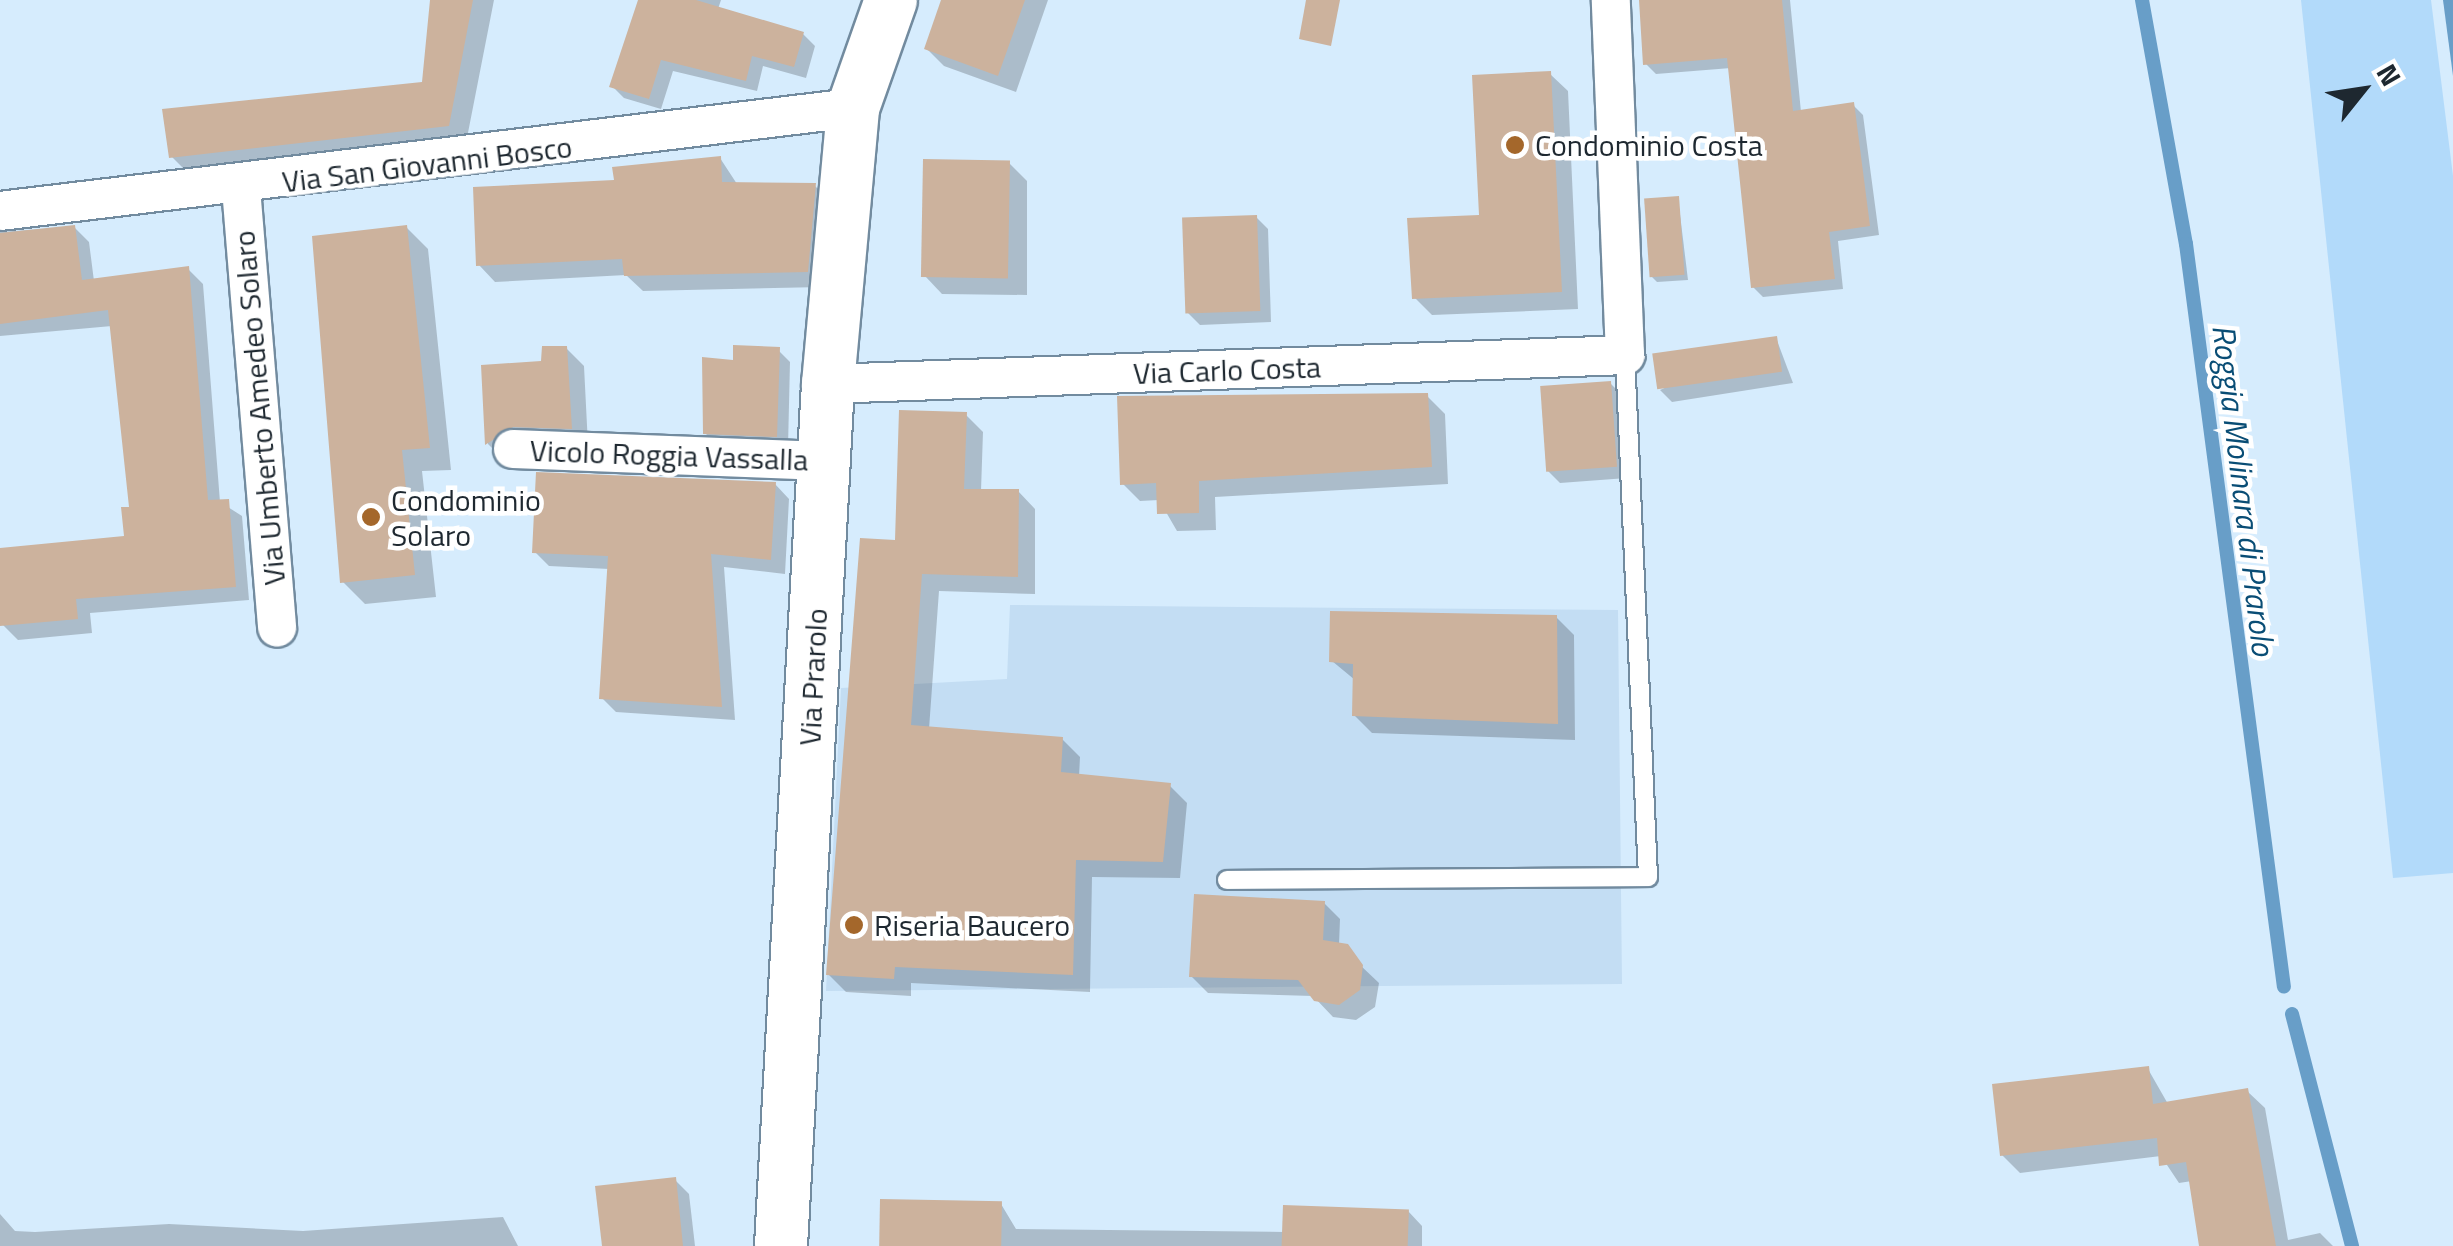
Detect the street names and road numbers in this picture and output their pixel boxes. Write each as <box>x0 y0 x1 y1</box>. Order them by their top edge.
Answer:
street label: Via San Giovanni Bosco <box>280 128 574 200</box>
street label: Via Umberto Amedeo Solaro <box>226 229 292 587</box>
street label: Via Carlo Costa <box>1132 349 1322 391</box>
street label: Vicolo Roggia Vassalla <box>529 432 809 478</box>
street label: Via Prarolo <box>791 607 835 747</box>

